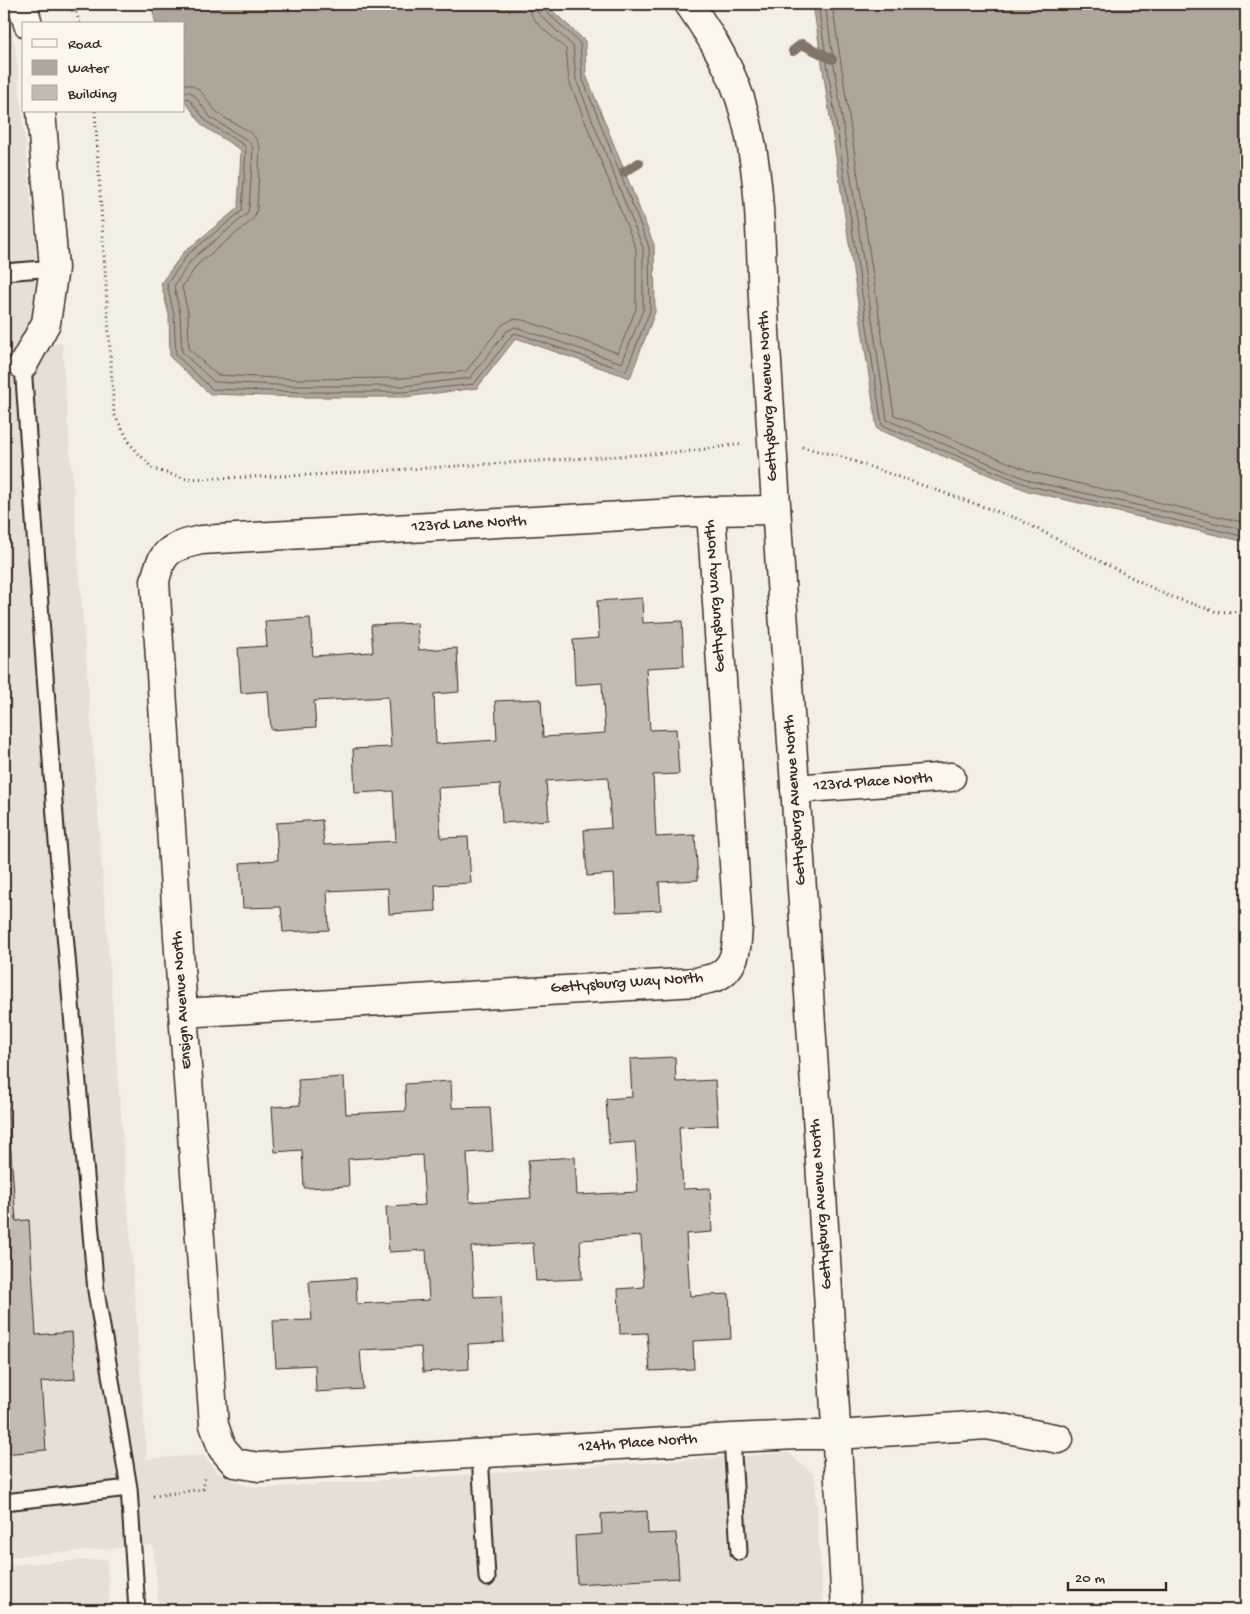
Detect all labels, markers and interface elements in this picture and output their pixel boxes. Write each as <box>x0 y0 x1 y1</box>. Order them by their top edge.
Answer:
legend <box>22 22 185 112</box>
text: Road <box>68 36 102 54</box>
text: Water <box>68 60 110 78</box>
text: Building <box>67 86 117 104</box>
street label: Gettysburg Avenue North <box>755 310 783 482</box>
street label: 123rd Lane North <box>410 512 528 538</box>
street label: Gettysburg Way North <box>701 518 731 673</box>
street label: Gettysburg Avenue North <box>781 714 811 886</box>
street label: 123rd Place North <box>812 769 934 797</box>
street label: Ensign Avenue North <box>169 930 197 1070</box>
street label: Gettysburg Way North <box>550 969 705 999</box>
street label: Gettysburg Avenue North <box>807 1118 837 1290</box>
street label: 124th Place North <box>577 1430 698 1458</box>
scale bar <box>1068 1559 1165 1591</box>
text: 20 m <box>1075 1570 1105 1588</box>

